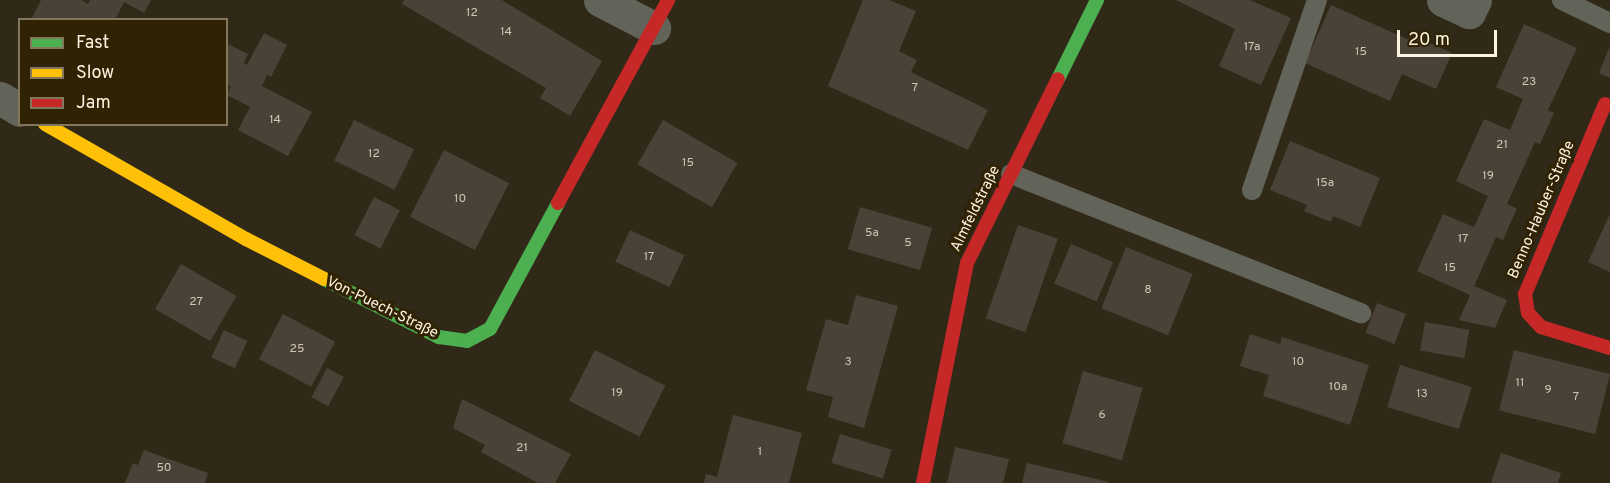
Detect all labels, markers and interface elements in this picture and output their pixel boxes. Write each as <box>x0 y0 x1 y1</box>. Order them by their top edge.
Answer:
house number: 12 <box>466 7 478 21</box>
legend <box>18 18 228 126</box>
scale bar <box>1400 18 1500 56</box>
house number: 14 <box>500 26 512 40</box>
text: 20 m <box>1408 29 1450 52</box>
text: Fast <box>76 32 109 55</box>
house number: 17a <box>1244 41 1260 55</box>
house number: 15 <box>1355 46 1367 60</box>
text: Slow <box>76 62 114 85</box>
house number: 23 <box>1522 76 1536 90</box>
house number: 7 <box>912 82 918 96</box>
text: Jam <box>76 92 111 115</box>
house number: 14 <box>269 114 281 128</box>
street label: Benno-Hauber-Straße <box>1505 138 1579 282</box>
house number: 21 <box>1496 139 1508 153</box>
house number: 12 <box>368 148 380 162</box>
house number: 15 <box>682 157 694 171</box>
street label: Almfeldstraße <box>947 163 1005 255</box>
house number: 19 <box>1482 170 1494 184</box>
house number: 15a <box>1316 177 1334 191</box>
house number: 10 <box>454 193 466 207</box>
house number: 5a <box>865 227 879 241</box>
house number: 17 <box>1458 233 1468 247</box>
house number: 5 <box>904 237 912 251</box>
house number: 17 <box>644 251 654 265</box>
house number: 15 <box>1444 262 1456 276</box>
street label: Von-Puech-Straße <box>323 273 441 343</box>
house number: 8 <box>1144 284 1152 298</box>
house number: 27 <box>189 296 203 310</box>
house number: 25 <box>290 343 304 357</box>
house number: 3 <box>844 356 852 370</box>
house number: 10 <box>1292 356 1304 370</box>
house number: 11 <box>1516 377 1524 391</box>
house number: 10a <box>1329 381 1347 395</box>
house number: 9 <box>1544 384 1552 398</box>
house number: 19 <box>611 387 623 401</box>
house number: 13 <box>1416 388 1428 402</box>
house number: 7 <box>1573 391 1579 405</box>
house number: 6 <box>1098 409 1106 423</box>
house number: 21 <box>516 442 528 456</box>
house number: 1 <box>758 446 762 460</box>
house number: 50 <box>156 462 172 476</box>

